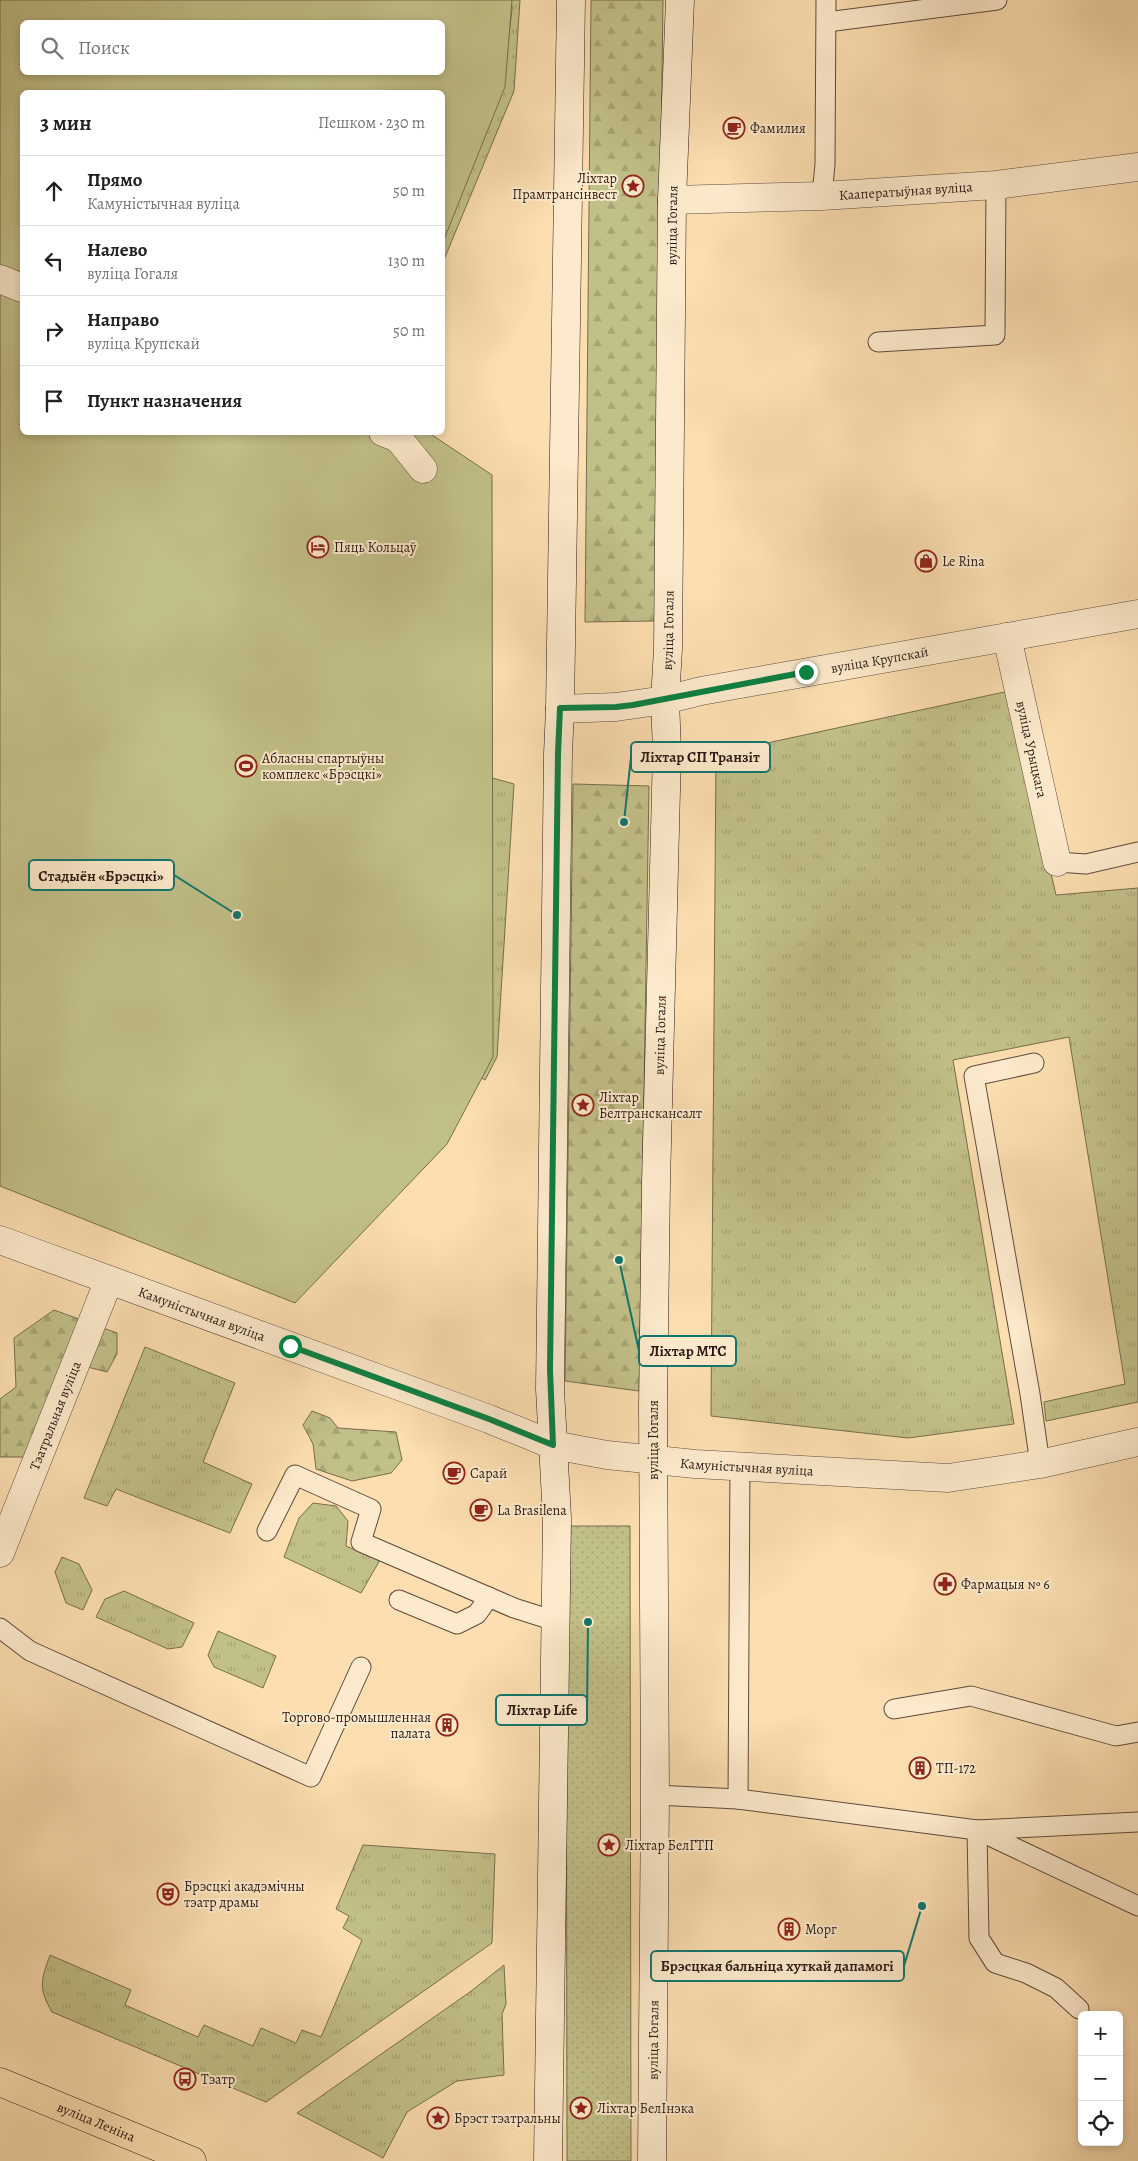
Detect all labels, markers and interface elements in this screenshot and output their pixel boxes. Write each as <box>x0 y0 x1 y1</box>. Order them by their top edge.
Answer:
search box <box>20 20 445 75</box>
icon: search <box>38 34 66 62</box>
text: Поиск <box>78 35 130 61</box>
text: 3 мин <box>40 109 92 137</box>
text: Пешком · 230 m <box>318 112 425 134</box>
cafe icon: Фамилия <box>722 116 746 140</box>
place label: Фамилия <box>750 119 806 138</box>
text: Прямо <box>87 167 142 193</box>
place label: Ліхтар Прамтрансінвест <box>512 169 617 204</box>
place icon: Ліхтар Прамтрансінвест <box>621 174 645 198</box>
icon: ahead <box>40 177 68 205</box>
street label: Кааператыўная вуліца <box>838 177 974 205</box>
text: 50 m <box>393 180 425 202</box>
street label: вуліца Гогаля <box>662 185 683 265</box>
text: Камуністычная вуліца <box>87 193 240 215</box>
text: Налево <box>87 237 147 263</box>
icon: left <box>40 247 68 275</box>
text: 130 m <box>388 250 425 272</box>
text: вуліца Гогаля <box>87 263 178 285</box>
text: Направо <box>87 307 159 333</box>
icon: right <box>40 317 68 345</box>
text: 50 m <box>393 320 425 342</box>
text: вуліца Крупскай <box>87 333 200 355</box>
icon: arrive <box>40 387 68 415</box>
text: Пункт назначения <box>87 388 242 414</box>
hotel icon: Пяць Кольцаў <box>306 535 330 559</box>
place label: Пяць Кольцаў <box>334 538 417 557</box>
shop icon: Le Rina <box>914 549 938 573</box>
place label: Le Rina <box>942 552 985 571</box>
street label: вуліца Гогаля <box>658 590 679 671</box>
street label: вуліца Крупскай <box>829 642 930 678</box>
route end <box>795 661 818 684</box>
street label: вуліца Урыцкага <box>1011 699 1052 800</box>
callout: Ліхтар СП Транзіт <box>631 742 770 772</box>
text: Ліхтар СП Транзіт <box>640 747 760 767</box>
place label: Абласны спартыўны комплекс «Брэсцкі» <box>261 749 384 784</box>
sports icon: Абласны спартыўны комплекс «Брэсцкі» <box>234 754 258 778</box>
callout: Стадыён «Брэсцкі» <box>29 860 174 890</box>
text: Стадыён «Брэсцкі» <box>38 866 164 886</box>
street label: вуліца Гогаля <box>650 995 671 1075</box>
place label: Ліхтар Белтранскансалт <box>599 1088 702 1123</box>
place icon: Ліхтар Белтранскансалт <box>571 1093 595 1117</box>
street label: Камуністычная вуліца <box>136 1282 268 1346</box>
route start <box>279 1335 302 1358</box>
callout: Ліхтар МТС <box>639 1336 736 1366</box>
text: Ліхтар МТС <box>650 1341 726 1361</box>
street label: Тэатральная вуліца <box>25 1358 86 1473</box>
street label: вуліца Гогаля <box>644 1400 663 1480</box>
street label: Камуністычная вуліца <box>679 1454 815 1481</box>
cafe icon: Сарай <box>442 1461 466 1485</box>
place label: Сарай <box>470 1464 507 1483</box>
cafe icon: La Brasilena <box>469 1498 493 1522</box>
place label: La Brasilena <box>497 1501 567 1520</box>
pharmacy icon: Фармацыя № 6 <box>933 1572 957 1596</box>
place label: Фармацыя № 6 <box>961 1575 1050 1594</box>
callout: Ліхтар Life <box>496 1695 587 1725</box>
text: Ліхтар Life <box>506 1700 578 1720</box>
place label: Торгово-промышленная палата <box>282 1708 432 1743</box>
building icon: Торгово-промышленная палата <box>435 1713 459 1737</box>
building icon: ТП-172 <box>908 1756 932 1780</box>
place label: ТП-172 <box>936 1759 976 1778</box>
place icon: Ліхтар БелГТП <box>597 1833 621 1857</box>
place label: Ліхтар БелГТП <box>625 1836 714 1855</box>
place label: Брэсцкі акадэмічны тэатр драмы <box>184 1877 305 1912</box>
theatre icon: Брэсцкі акадэмічны тэатр драмы <box>156 1882 180 1906</box>
building icon: Морг <box>777 1917 801 1941</box>
place label: Морг <box>805 1920 837 1939</box>
callout: Брэсцкая бальніца хуткай дапамогі <box>651 1951 904 1981</box>
text: Брэсцкая бальніца хуткай дапамогі <box>660 1956 894 1976</box>
street label: вуліца Гогаля <box>644 2000 663 2080</box>
map controls <box>1078 2011 1123 2146</box>
button: + <box>1078 2011 1123 2056</box>
button: − <box>1078 2056 1123 2101</box>
bus stop icon: Тэатр <box>173 2067 197 2091</box>
place label: Тэатр <box>201 2070 235 2089</box>
place icon: Ліхтар БелІнэка <box>569 2096 593 2120</box>
street label: вуліца Леніна <box>54 2097 138 2147</box>
place label: Ліхтар БелІнэка <box>597 2099 695 2118</box>
button: locate <box>1078 2101 1123 2146</box>
place icon: Брэст тэатральны <box>426 2106 450 2130</box>
place label: Брэст тэатральны <box>454 2109 561 2128</box>

